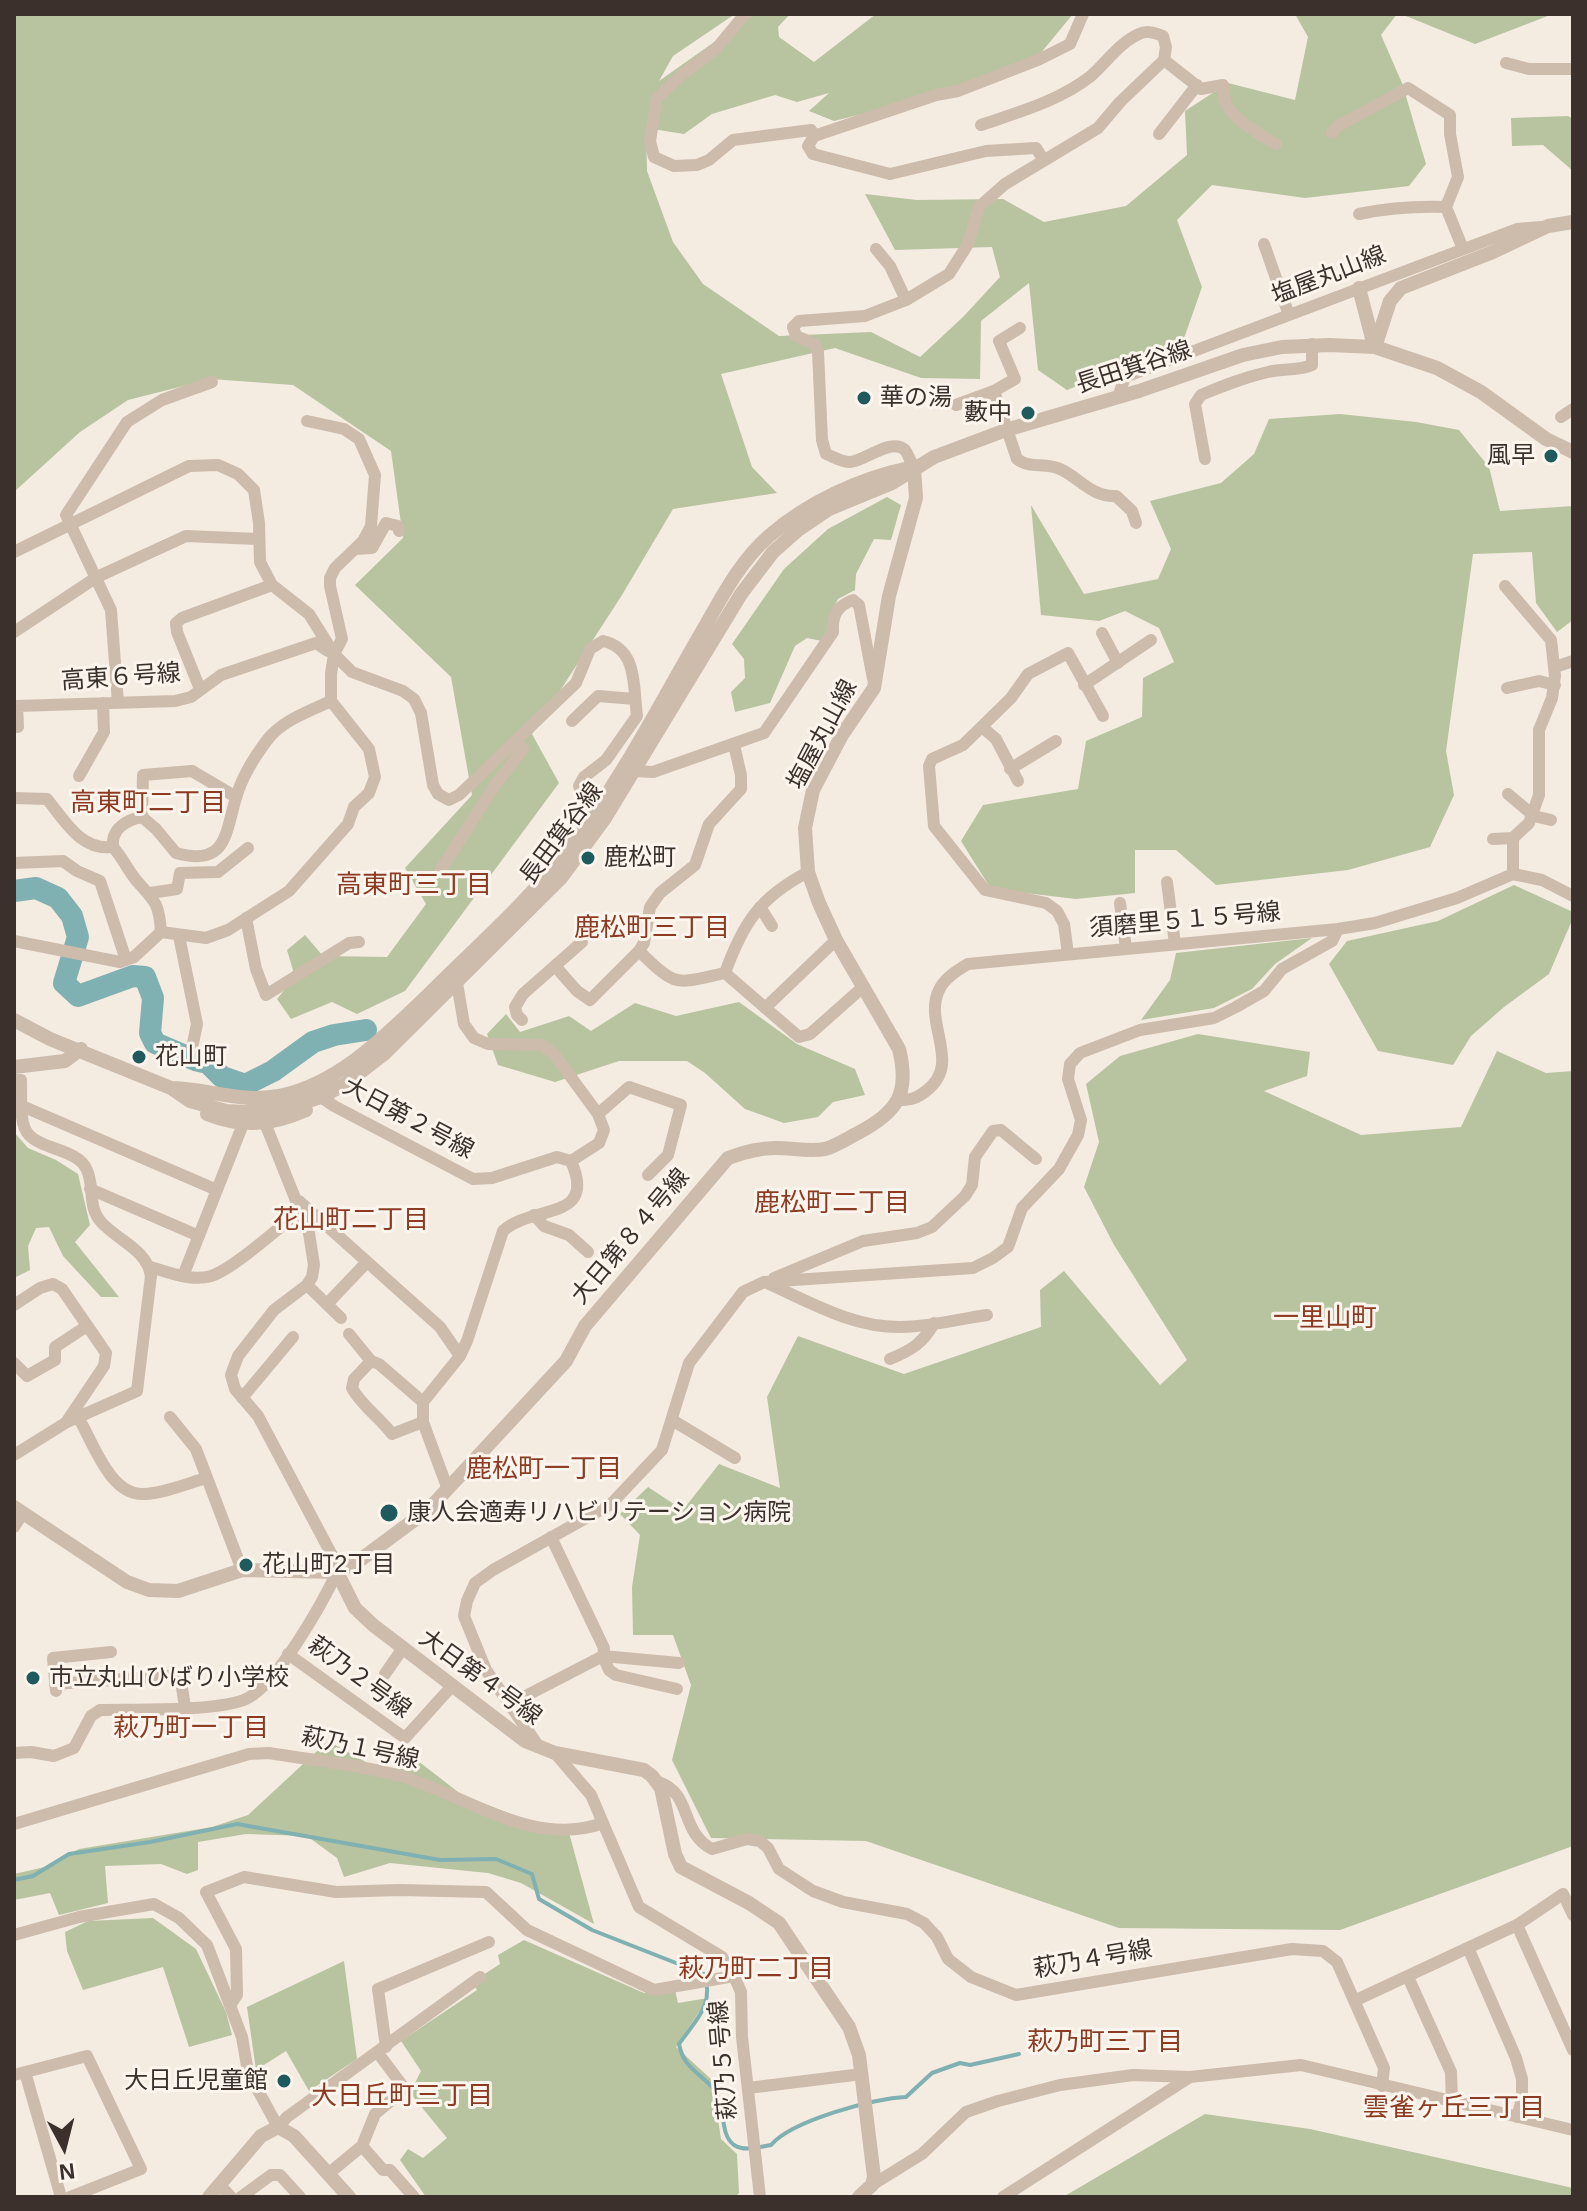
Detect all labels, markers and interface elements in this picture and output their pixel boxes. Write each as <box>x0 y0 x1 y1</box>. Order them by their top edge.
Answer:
street label: 塩屋丸山線 <box>1268 241 1390 311</box>
street label: 長田箕谷線 <box>1072 336 1196 400</box>
place label: 華の湯 <box>880 384 952 412</box>
marker: 華の湯 <box>855 389 873 407</box>
place label: 藪中 <box>964 399 1012 427</box>
marker: 藪中 <box>1019 404 1037 422</box>
place label: 風早 <box>1487 442 1535 470</box>
marker: 風早 <box>1542 447 1560 465</box>
street label: 高東６号線 <box>60 659 182 697</box>
street label: 塩屋丸山線 <box>782 675 864 795</box>
street label: 長田箕谷線 <box>514 777 610 891</box>
district label: 高東町二丁目 <box>70 788 226 820</box>
place label: 鹿松町 <box>604 844 676 872</box>
marker: 鹿松町 <box>579 849 597 867</box>
district label: 高東町三丁目 <box>336 870 492 902</box>
street label: 須磨里５１５号線 <box>1088 898 1282 944</box>
district label: 鹿松町三丁目 <box>574 913 730 945</box>
place label: 花山町 <box>155 1043 227 1071</box>
marker: 花山町 <box>130 1048 148 1066</box>
street label: 大日第２号線 <box>338 1072 478 1166</box>
street label: 大日第８４号線 <box>566 1163 696 1311</box>
district label: 鹿松町二丁目 <box>754 1188 910 1220</box>
district label: 花山町二丁目 <box>273 1205 429 1237</box>
district label: 一里山町 <box>1273 1303 1377 1335</box>
district label: 鹿松町一丁目 <box>466 1454 622 1486</box>
place label: 康人会適寿リハビリテーション病院 <box>407 1499 791 1527</box>
marker: 康人会適寿リハビリテーション病院 <box>378 1502 400 1524</box>
place label: 花山町2丁目 <box>262 1551 395 1579</box>
marker: 花山町2丁目 <box>237 1556 255 1574</box>
street label: 大日第４号線 <box>413 1624 547 1732</box>
street label: 萩乃２号線 <box>302 1631 416 1725</box>
place label: 市立丸山ひばり小学校 <box>49 1664 289 1692</box>
marker: 市立丸山ひばり小学校 <box>24 1669 42 1687</box>
district label: 萩乃町一丁目 <box>113 1713 269 1745</box>
street label: 萩乃１号線 <box>298 1722 422 1776</box>
street label: 萩乃４号線 <box>1031 1935 1155 1985</box>
district label: 萩乃町二丁目 <box>678 1954 834 1986</box>
street label: 萩乃５号線 <box>704 1999 744 2121</box>
district label: 萩乃町三丁目 <box>1027 2027 1183 2059</box>
place label: 大日丘児童館 <box>124 2067 268 2095</box>
marker: 大日丘児童館 <box>275 2072 293 2090</box>
district label: 大日丘町三丁目 <box>311 2081 493 2113</box>
district label: 雲雀ヶ丘三丁目 <box>1363 2093 1545 2125</box>
north arrow <box>24 2107 104 2187</box>
text: N <box>58 2158 76 2185</box>

